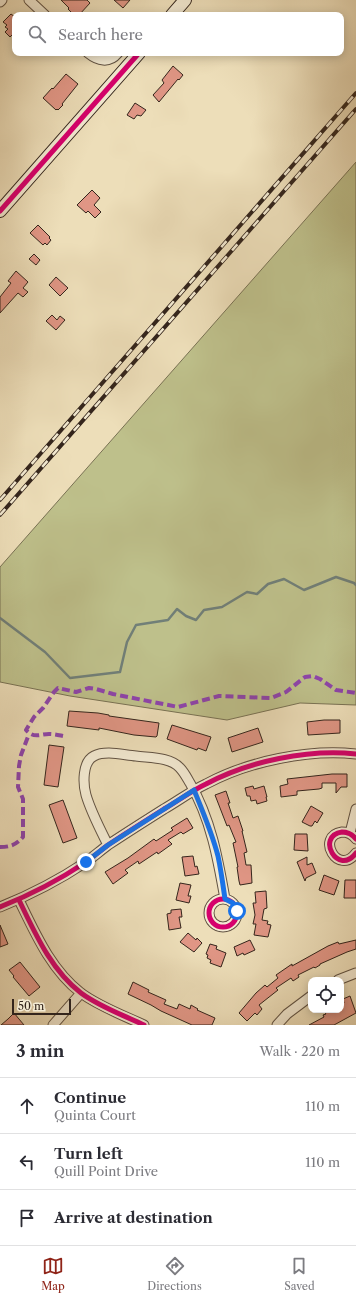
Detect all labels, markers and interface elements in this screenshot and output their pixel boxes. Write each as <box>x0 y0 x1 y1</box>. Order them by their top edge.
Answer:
search box <box>12 12 344 56</box>
icon: search <box>26 23 48 45</box>
text: Search here <box>58 25 143 44</box>
route end <box>77 853 95 871</box>
route start <box>228 902 246 920</box>
map controls <box>308 977 344 1013</box>
button: locate <box>308 977 344 1013</box>
scale bar <box>12 997 71 1016</box>
text: 50 m <box>18 999 44 1013</box>
text: 3 min <box>16 1041 65 1061</box>
text: Walk · 220 m <box>260 1043 340 1059</box>
text: Continue <box>54 1088 126 1107</box>
icon: ahead <box>16 1095 38 1117</box>
text: 110 m <box>305 1098 340 1114</box>
text: Quinta Court <box>54 1107 136 1123</box>
text: Turn left <box>54 1144 123 1163</box>
icon: left <box>16 1151 38 1173</box>
text: 110 m <box>305 1154 340 1170</box>
text: Quill Point Drive <box>54 1163 158 1179</box>
icon: arrive <box>16 1207 38 1229</box>
text: Arrive at destination <box>54 1208 213 1227</box>
tab: Map <box>41 1255 65 1293</box>
tab: Directions <box>147 1255 202 1293</box>
tab: Saved <box>284 1255 315 1293</box>

